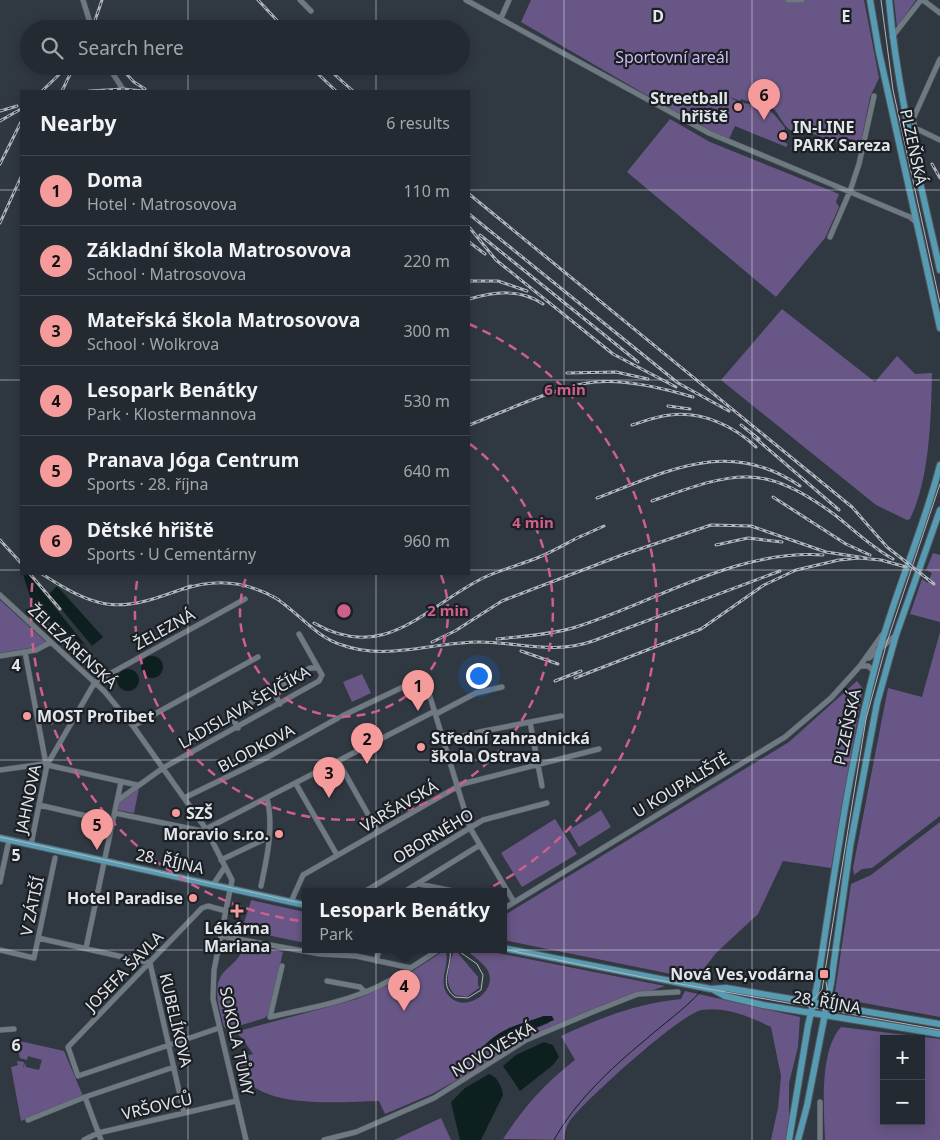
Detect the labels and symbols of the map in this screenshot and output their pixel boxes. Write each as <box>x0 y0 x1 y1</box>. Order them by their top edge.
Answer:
text: D <box>652 5 664 27</box>
text: E <box>842 5 851 27</box>
park label: Sportovní areál <box>615 46 729 68</box>
pin: 6 <box>748 79 780 120</box>
place label: Streetball hřiště <box>650 87 728 127</box>
marker: Streetball hřiště <box>732 101 744 113</box>
street label: PLZEŇSKÁ <box>895 107 933 188</box>
place label: IN-LINE PARK Sareza <box>793 116 891 156</box>
marker: IN-LINE PARK Sareza <box>777 130 789 142</box>
text: 6 min <box>544 379 586 399</box>
text: 4 min <box>512 512 554 532</box>
street label: ŽELEZÁRENSKÁ <box>24 599 123 694</box>
text: 2 min <box>427 600 469 620</box>
centre of rings <box>335 602 353 620</box>
street label: ŽELEZNÁ <box>129 603 199 655</box>
text: 4 <box>11 654 21 676</box>
street label: LADISLAVA ŠEVČÍKA <box>174 660 315 754</box>
your location <box>466 663 492 689</box>
pin: 1 <box>402 670 434 711</box>
street label: PLZEŇSKÁ <box>828 686 866 767</box>
place label: MOST ProTibet <box>37 705 154 727</box>
marker: MOST ProTibet <box>21 710 33 722</box>
street label: BLODKOVA <box>214 718 299 777</box>
pin: 2 <box>351 723 383 764</box>
place label: Střední zahradnická škola Ostrava <box>431 727 590 767</box>
marker: Střední zahradnická škola Ostrava <box>415 741 427 753</box>
street label: U KOUPALIŠTĚ <box>629 747 733 823</box>
pin: 3 <box>313 757 345 798</box>
street label: JAHNOVA <box>10 762 46 838</box>
street label: VARŠAVSKÁ <box>356 775 442 837</box>
place label: SZŠ <box>186 802 213 824</box>
street label: OBORNÉHO <box>388 803 478 869</box>
marker: SZŠ <box>170 807 182 819</box>
pin: 5 <box>81 809 113 850</box>
place label: Moravio s.r.o. <box>163 823 269 845</box>
marker: Moravio s.r.o. <box>273 828 285 840</box>
street label: 28. ŘÍJNA <box>134 843 207 879</box>
text: 5 <box>11 844 21 866</box>
street label: V ZÁTIŠÍ <box>15 874 49 938</box>
place label: Hotel Paradise <box>67 887 183 909</box>
marker: Hotel Paradise <box>187 892 199 904</box>
marker: Lékárna Mariana <box>231 905 243 917</box>
place label: Lékárna Mariana <box>204 917 270 957</box>
street label: JOSEFA ŠAVLA <box>79 926 168 1017</box>
place label: Nová Ves,vodárna <box>670 963 814 985</box>
marker: Nová Ves,vodárna <box>818 968 830 980</box>
pin: 4 <box>388 970 420 1011</box>
street label: KUBELÍKOVA <box>155 971 198 1070</box>
street label: SOKOLA TŮMY <box>215 985 259 1098</box>
street label: 28. ŘÍJNA <box>791 985 864 1019</box>
street label: NOVOVESKÁ <box>447 1016 540 1082</box>
text: 6 <box>11 1034 21 1056</box>
street label: VRŠOVCŮ <box>119 1087 195 1125</box>

